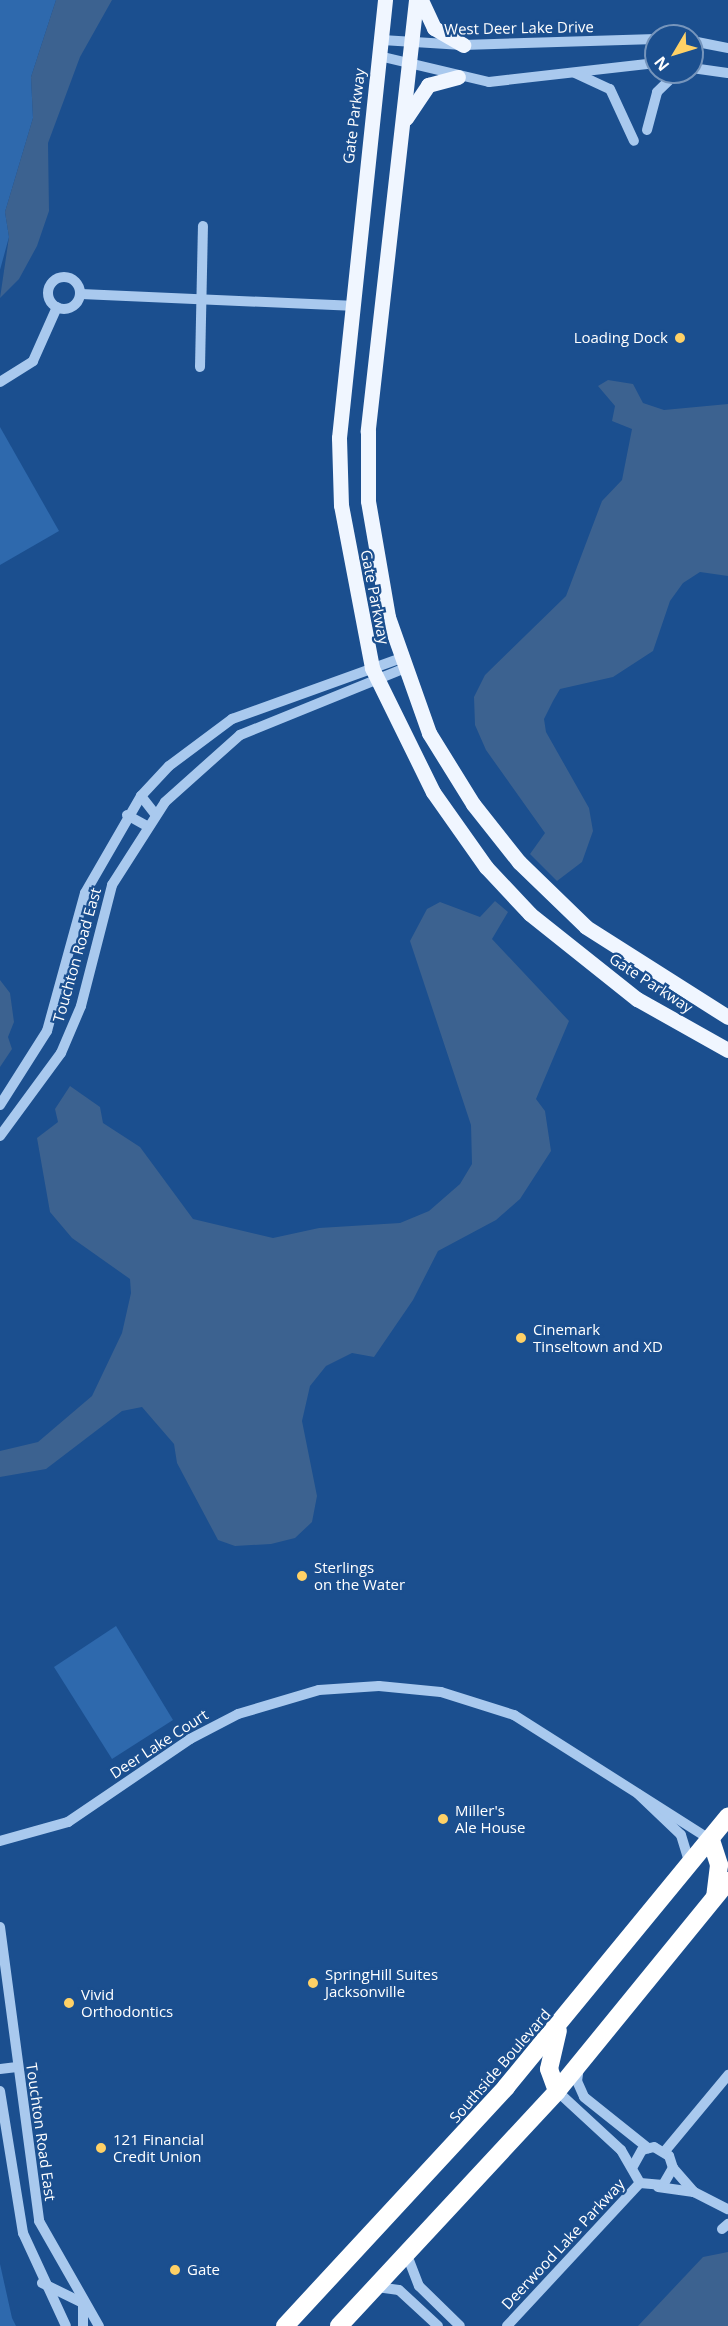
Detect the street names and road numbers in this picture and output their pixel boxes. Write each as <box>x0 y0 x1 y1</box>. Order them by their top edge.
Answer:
street label: West Deer Lake Drive <box>444 18 594 38</box>
street label: Gate Parkway <box>339 67 369 165</box>
street label: Gate Parkway <box>357 548 393 646</box>
street label: Touchton Road East <box>49 886 105 1024</box>
street label: Gate Parkway <box>606 949 696 1017</box>
street label: Deer Lake Court <box>107 1706 211 1782</box>
street label: Southside Boulevard <box>446 2005 554 2127</box>
street label: Touchton Road East <box>22 2062 60 2202</box>
street label: Deerwood Lake Parkway <box>498 2175 628 2313</box>

